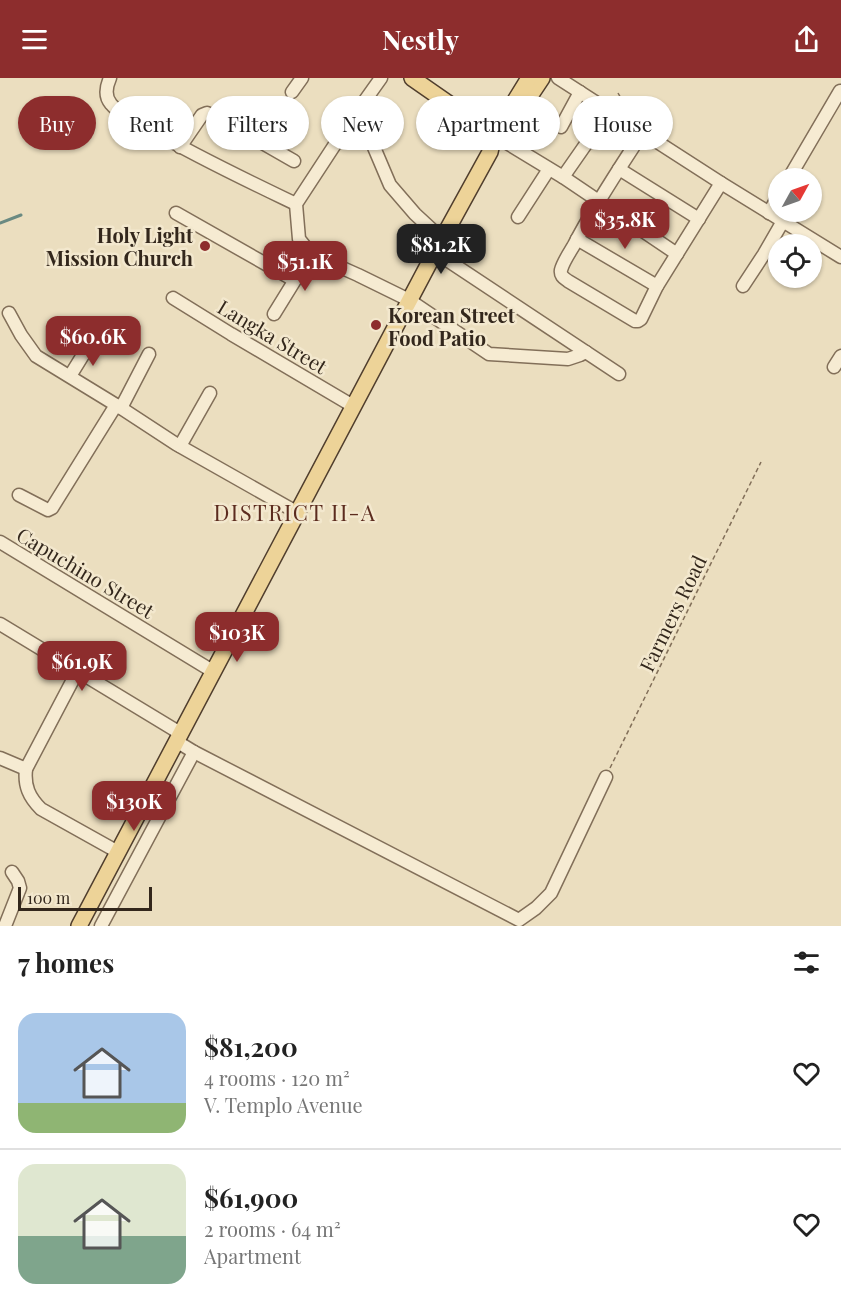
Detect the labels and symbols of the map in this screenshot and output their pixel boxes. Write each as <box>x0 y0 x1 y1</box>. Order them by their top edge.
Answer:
north arrow <box>768 168 822 222</box>
pin: $35.8K <box>576 199 674 250</box>
place label: Holy Light Mission Church <box>46 221 194 271</box>
pin: $81.2K <box>392 224 490 275</box>
marker: Holy Light Mission Church <box>198 239 212 253</box>
pin: $51.1K <box>256 241 354 292</box>
street label: Langka Street <box>213 293 334 380</box>
place label: Korean Street Food Patio <box>388 301 516 351</box>
pin: $60.6K <box>44 316 142 367</box>
marker: Korean Street Food Patio <box>369 318 383 332</box>
district label: DISTRICT II-A <box>214 497 376 527</box>
street label: Capuchino Street <box>12 520 161 624</box>
street label: Farmers Road <box>632 550 712 676</box>
pin: $103K <box>195 612 279 663</box>
pin: $61.9K <box>33 641 131 692</box>
pin: $130K <box>92 781 176 832</box>
scale bar <box>18 884 152 912</box>

